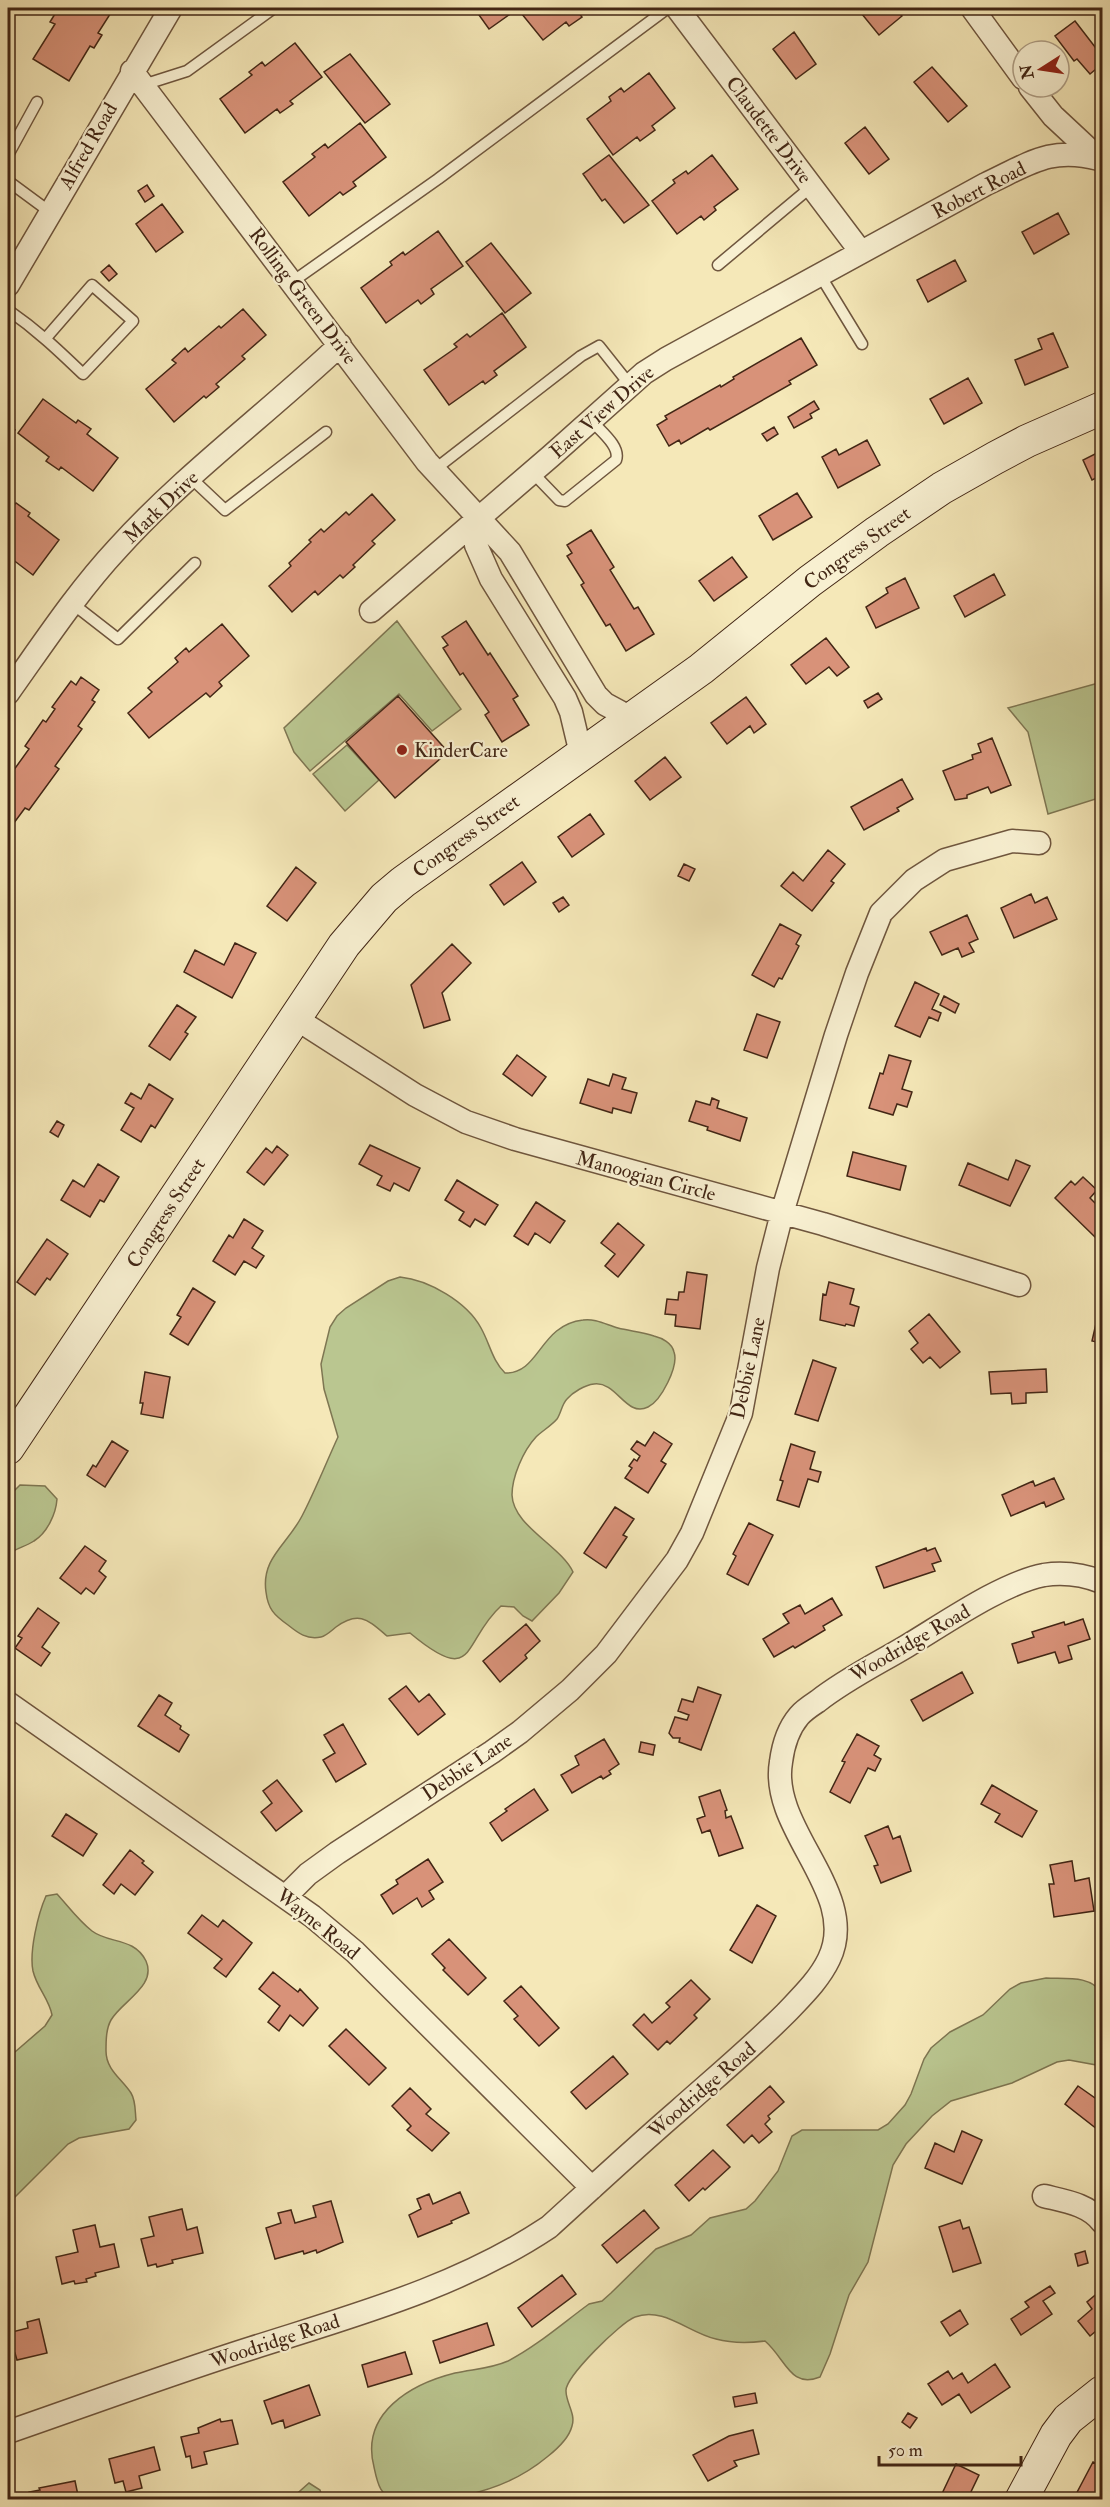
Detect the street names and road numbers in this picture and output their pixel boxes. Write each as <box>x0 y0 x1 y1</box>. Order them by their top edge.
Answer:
street label: Claudette Drive <box>721 71 817 189</box>
street label: Alfred Road <box>53 98 123 195</box>
street label: Robert Road <box>928 156 1030 224</box>
street label: Rolling Green Drive <box>243 223 363 369</box>
street label: East View Drive <box>545 360 659 464</box>
street label: Mark Drive <box>118 465 204 549</box>
street label: Congress Street <box>799 500 916 595</box>
street label: Congress Street <box>408 788 525 883</box>
street label: Manoogian Circle <box>573 1145 719 1207</box>
street label: Congress Street <box>121 1153 211 1273</box>
street label: Debbie Lane <box>725 1315 771 1421</box>
street label: Woodridge Road <box>845 1598 975 1688</box>
street label: Debbie Lane <box>417 1728 517 1806</box>
street label: Wayne Road <box>270 1882 365 1965</box>
street label: Woodridge Road <box>642 2036 761 2144</box>
street label: Woodridge Road <box>206 2308 343 2374</box>

